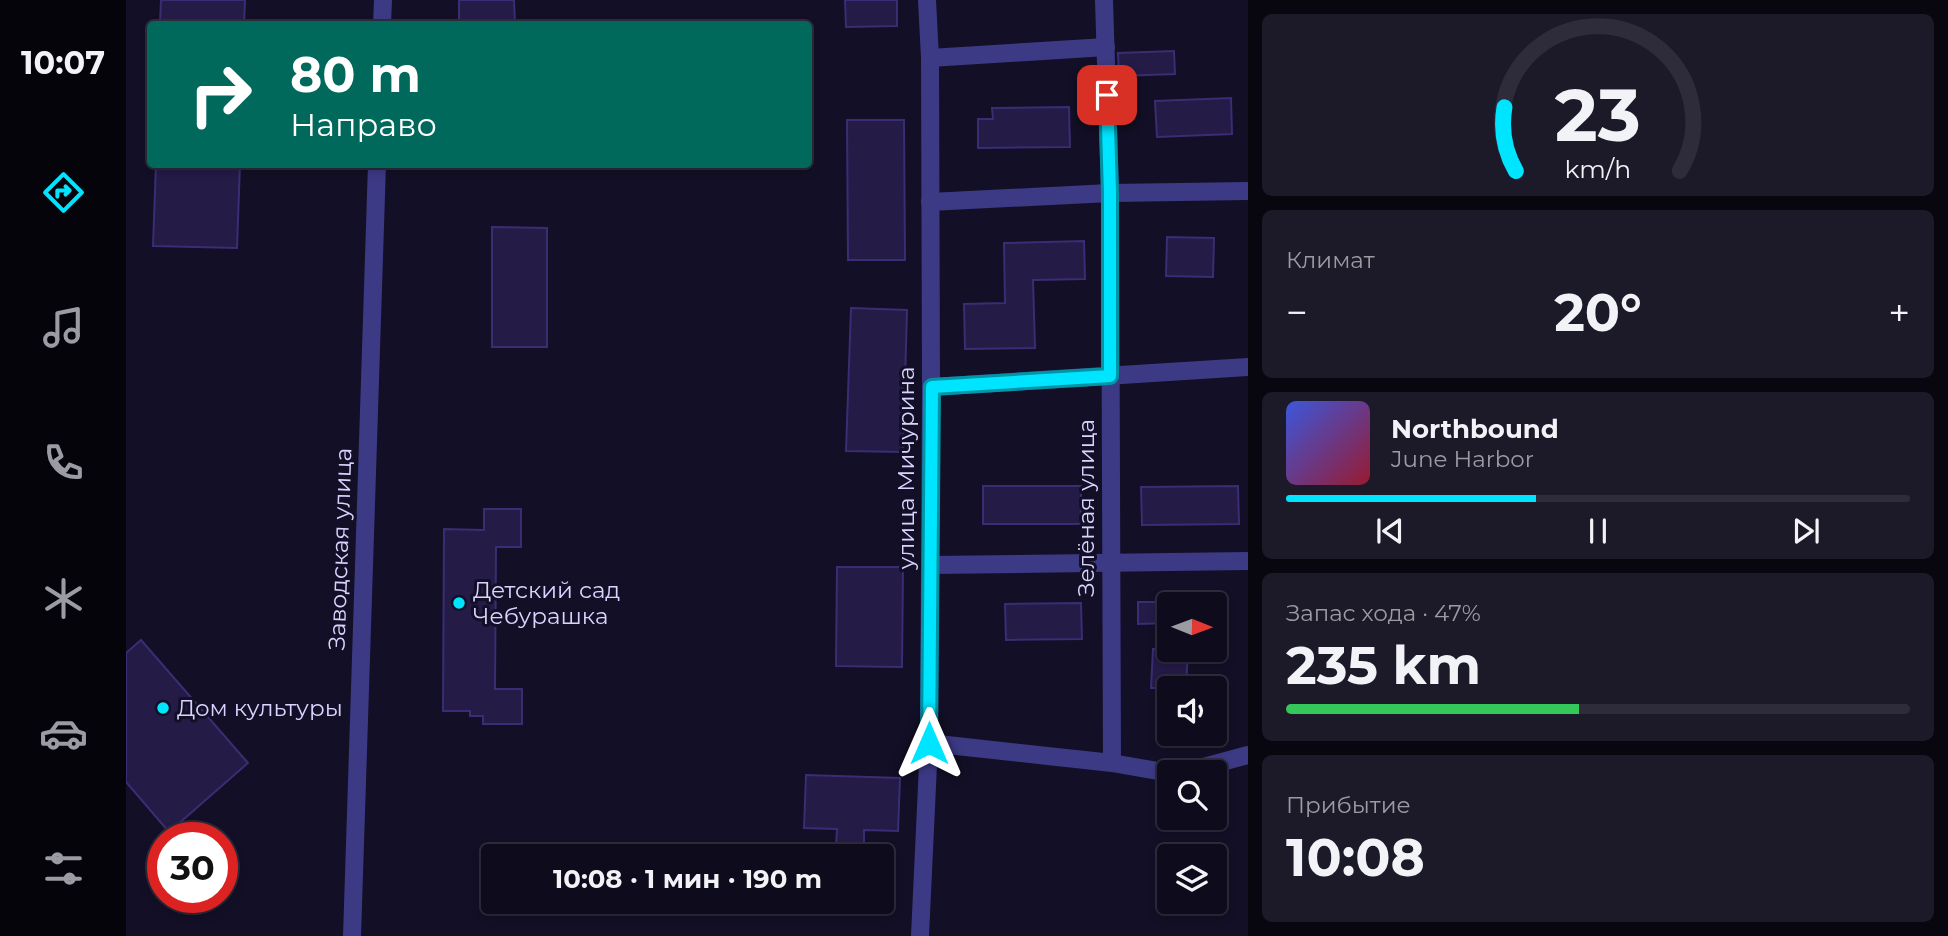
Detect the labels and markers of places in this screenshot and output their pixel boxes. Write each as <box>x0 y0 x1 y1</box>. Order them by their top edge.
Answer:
pin <box>1077 65 1137 125</box>
place label: Детский сад Чебурашка <box>473 576 620 630</box>
marker: Детский сад Чебурашка <box>451 595 467 611</box>
place label: Дом культуры <box>177 694 343 722</box>
marker: Дом культуры <box>155 700 171 716</box>

